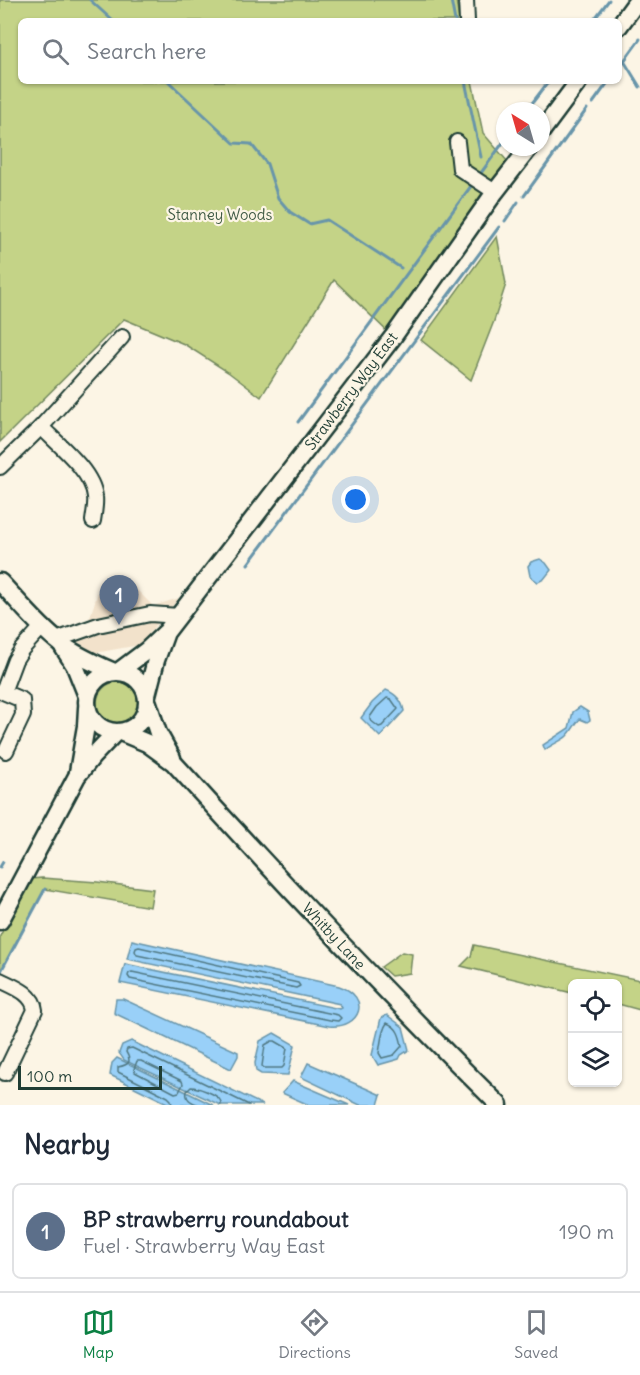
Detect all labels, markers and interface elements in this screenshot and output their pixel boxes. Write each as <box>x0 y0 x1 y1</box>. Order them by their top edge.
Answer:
search box <box>18 18 622 84</box>
icon: search <box>39 35 72 68</box>
text: Search here <box>87 37 206 65</box>
north arrow <box>496 102 550 156</box>
park label: Stanney Woods <box>168 205 273 224</box>
street label: Strawberry Way East <box>300 328 402 454</box>
your location <box>341 485 370 514</box>
pin: 1 <box>100 576 138 625</box>
street label: Whitby Lane <box>298 899 370 973</box>
map controls <box>568 979 622 1087</box>
button: locate <box>568 979 622 1033</box>
button: layers <box>568 1033 622 1087</box>
scale bar <box>18 1063 162 1090</box>
text: 100 m <box>27 1066 72 1086</box>
text: Nearby <box>24 1128 110 1161</box>
text: BP strawberry roundabout <box>83 1205 349 1233</box>
text: 1 <box>42 1219 49 1244</box>
text: 190 m <box>559 1219 614 1244</box>
text: Fuel · Strawberry Way East <box>83 1233 325 1258</box>
tab: Map <box>82 1306 115 1362</box>
tab: Directions <box>278 1306 351 1362</box>
tab: Saved <box>514 1306 558 1362</box>

